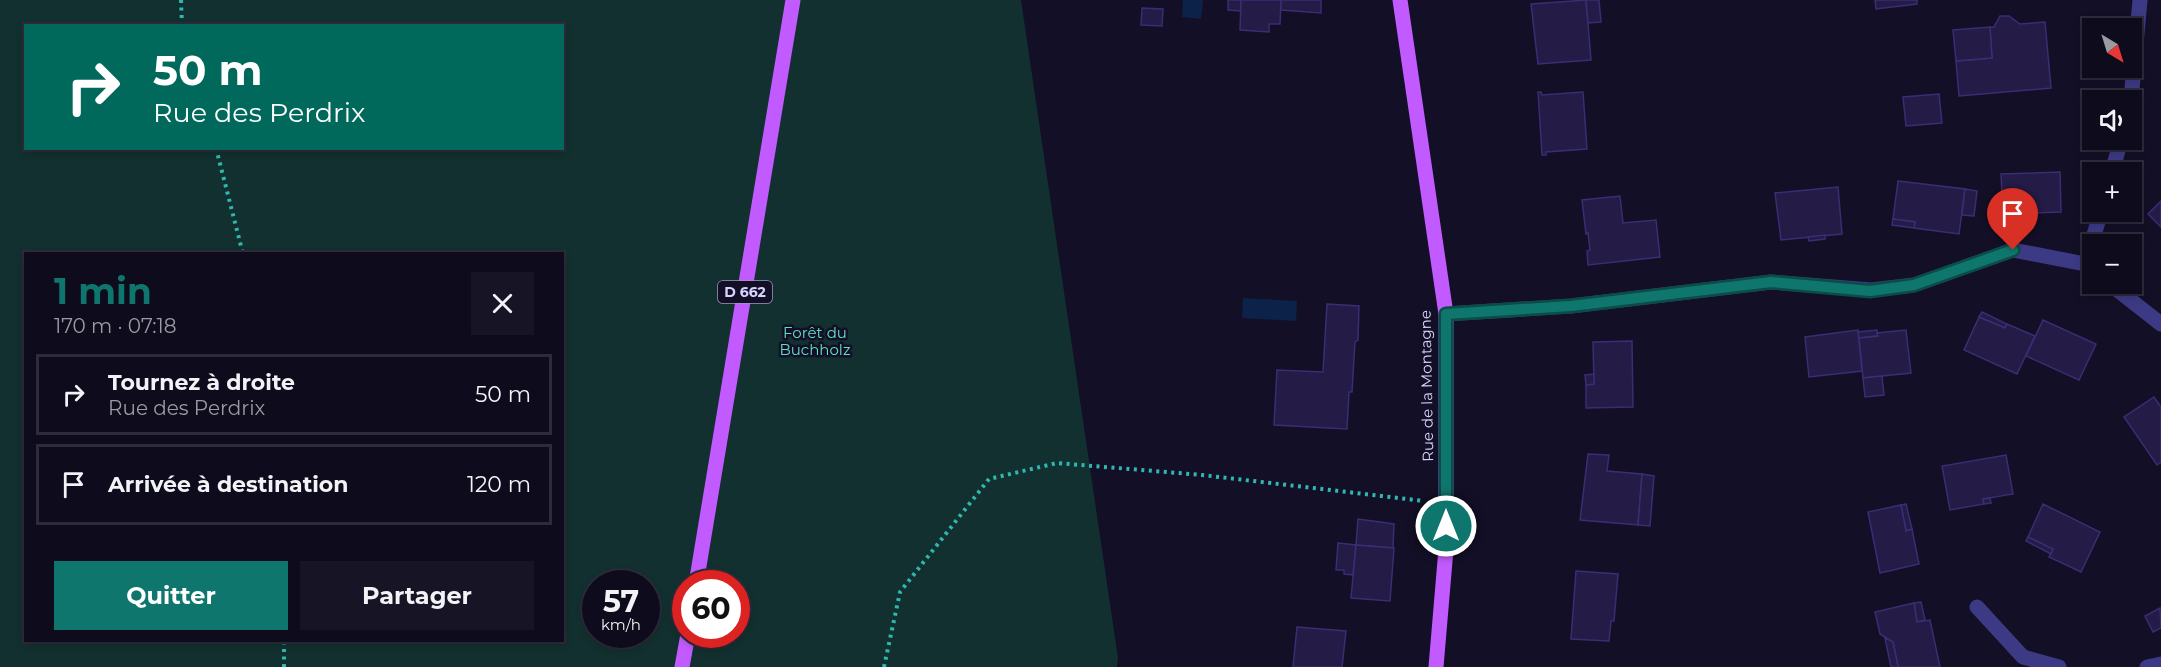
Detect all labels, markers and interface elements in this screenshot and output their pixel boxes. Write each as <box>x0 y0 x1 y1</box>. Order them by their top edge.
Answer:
north arrow <box>2082 18 2142 78</box>
map controls <box>2082 18 2142 294</box>
text: 50 m <box>153 44 262 96</box>
icon: right <box>54 48 132 126</box>
button: sound <box>2082 90 2142 150</box>
text: Rue des Perdrix <box>153 96 365 129</box>
button: + <box>2082 162 2142 222</box>
pin <box>1987 188 2038 250</box>
icon: arrive <box>1996 197 2029 230</box>
button: − <box>2082 234 2142 294</box>
text: 1 min <box>54 269 152 313</box>
button: close <box>471 272 534 335</box>
road number: D 662 <box>718 281 772 303</box>
street label: Rue de la Montagne <box>1416 310 1437 462</box>
text: 170 m · 07:18 <box>54 314 177 338</box>
park label: Forêt du Buchholz <box>779 323 851 359</box>
text: Tournez à droite <box>108 369 295 396</box>
icon: right <box>57 378 90 411</box>
text: 50 m <box>475 381 531 408</box>
text: Rue des Perdrix <box>108 396 265 420</box>
icon: arrive <box>57 468 90 501</box>
text: Arrivée à destination <box>108 471 348 498</box>
text: 120 m <box>467 471 531 498</box>
position arrow <box>1414 494 1478 558</box>
button: Quitter <box>54 561 288 630</box>
button: Partager <box>300 561 534 630</box>
speed limit sign: 60 <box>672 570 750 648</box>
text: 57 <box>603 583 639 620</box>
text: km/h <box>601 615 641 634</box>

